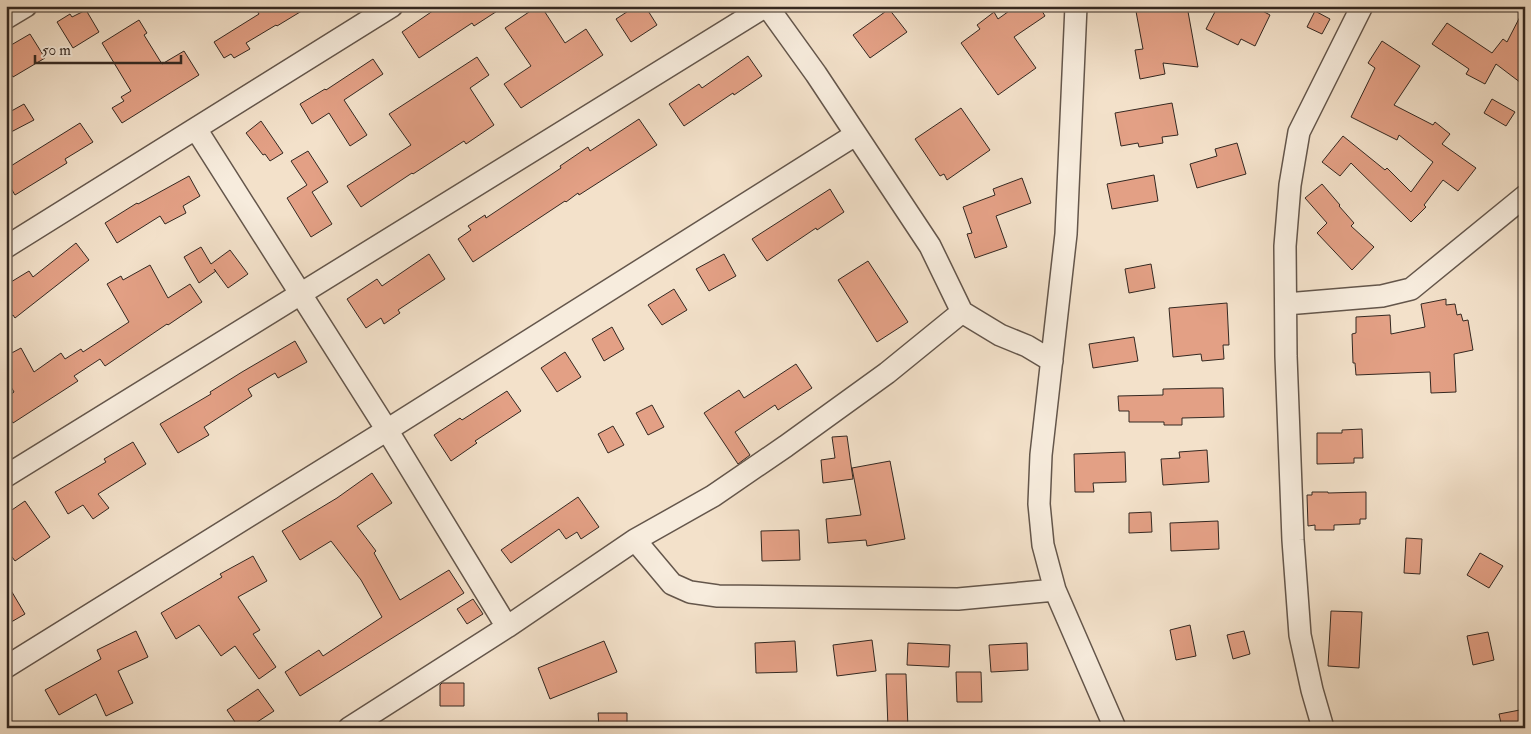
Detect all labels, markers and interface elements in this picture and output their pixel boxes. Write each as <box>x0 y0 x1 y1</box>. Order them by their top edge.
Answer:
scale bar <box>35 32 181 64</box>
text: 50 m <box>42 41 71 60</box>

